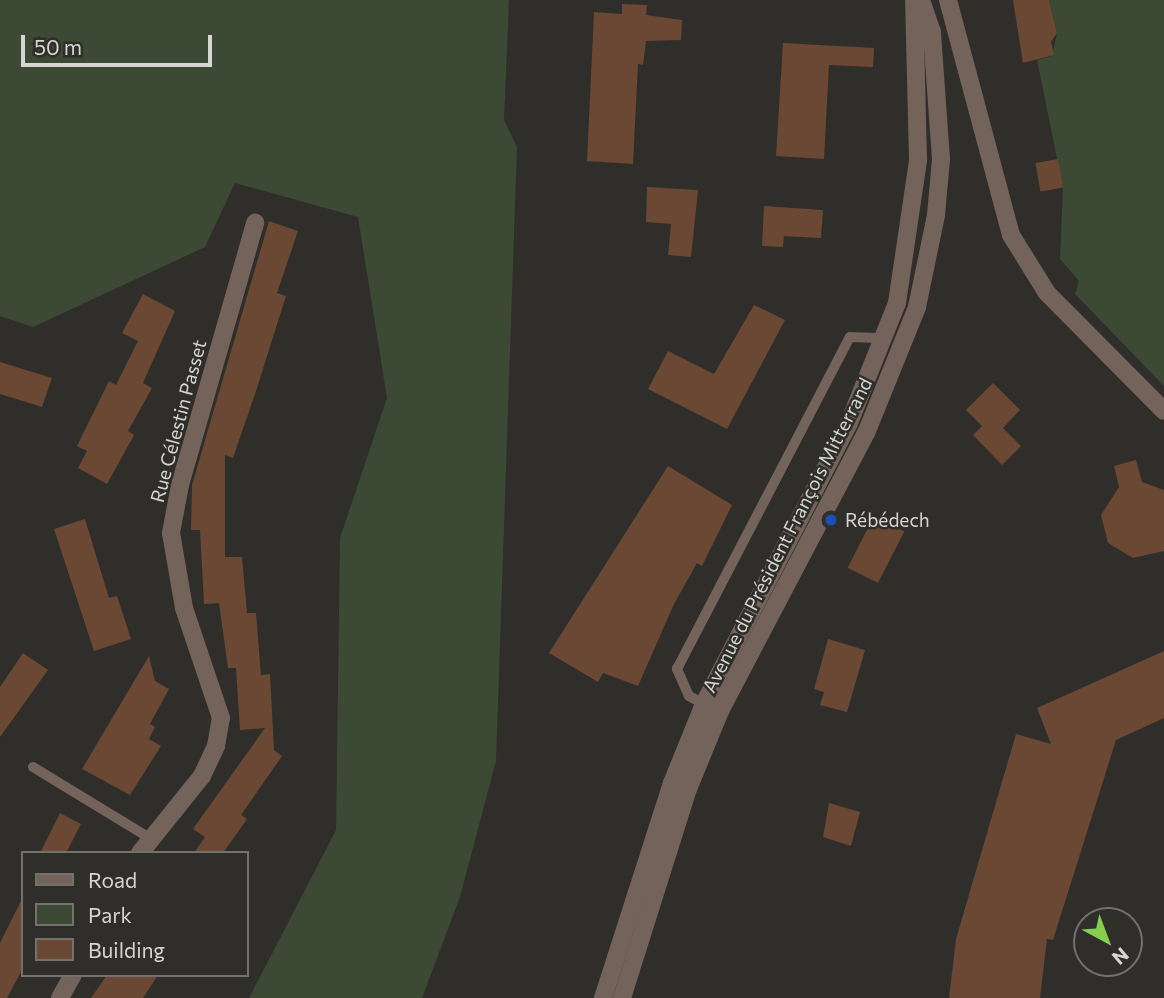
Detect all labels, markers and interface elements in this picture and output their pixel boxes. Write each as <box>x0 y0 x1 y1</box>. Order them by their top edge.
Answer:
scale bar <box>24 21 215 65</box>
text: 50 m <box>34 34 82 59</box>
street label: Rue Célestin Passet <box>145 337 211 505</box>
street label: Avenue du Président François Mitterrand <box>697 374 877 696</box>
place label: Rébédech <box>845 509 930 531</box>
marker: Rébédech <box>823 512 839 528</box>
legend <box>21 851 248 977</box>
text: Road <box>88 867 137 892</box>
text: Park <box>88 902 132 927</box>
north arrow <box>1073 907 1143 977</box>
text: Building <box>88 937 165 962</box>
text: N <box>1108 943 1134 970</box>

